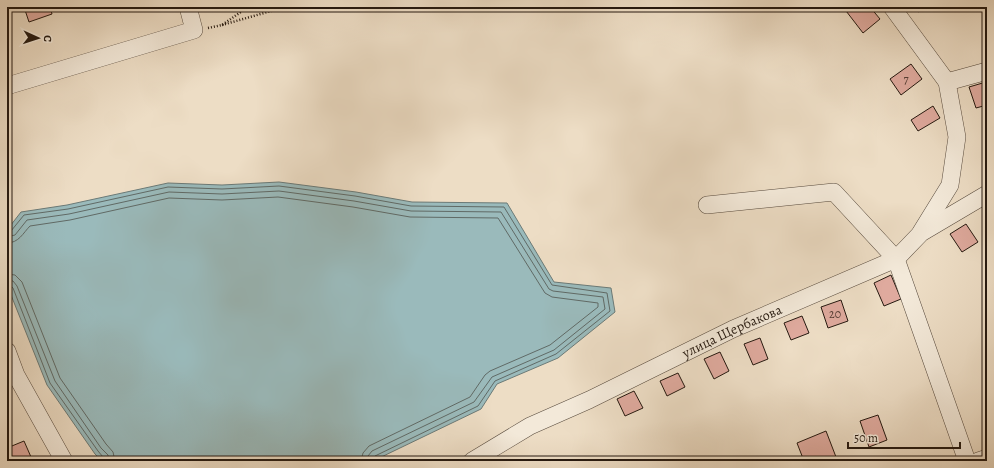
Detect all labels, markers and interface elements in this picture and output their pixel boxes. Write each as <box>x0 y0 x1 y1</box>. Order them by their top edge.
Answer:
north arrow <box>18 18 58 58</box>
text: С <box>40 35 55 42</box>
house number: 7 <box>903 71 909 87</box>
street label: улица Щербакова <box>678 299 785 363</box>
house number: 20 <box>829 306 841 322</box>
scale bar <box>848 424 960 450</box>
text: 50 m <box>854 430 878 446</box>

